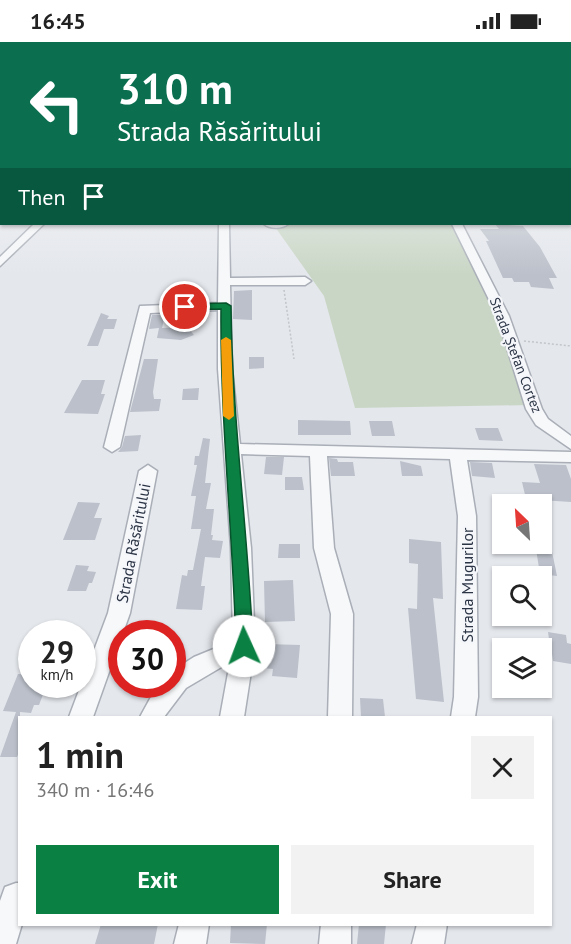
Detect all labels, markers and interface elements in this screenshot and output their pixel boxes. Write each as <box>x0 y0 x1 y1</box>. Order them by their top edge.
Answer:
text: 16:45 <box>30 7 86 35</box>
text: 310 m <box>117 61 233 116</box>
icon: left <box>18 66 96 144</box>
text: Strada Răsăritului <box>117 114 322 148</box>
icon: arrive <box>77 180 110 213</box>
text: Then <box>18 183 65 211</box>
pin <box>159 281 210 332</box>
icon: arrive <box>168 290 201 323</box>
street label: Strada Ștefan Cortez <box>486 295 546 415</box>
street label: Strada Răsăritului <box>112 481 154 605</box>
north arrow <box>492 494 552 554</box>
map controls <box>492 494 552 698</box>
street label: Strada Mugurilor <box>457 527 477 643</box>
button: search <box>492 566 552 626</box>
position arrow <box>212 614 276 678</box>
speed limit sign: 30 <box>108 620 186 698</box>
text: 29 <box>40 632 74 671</box>
button: layers <box>492 638 552 698</box>
text: km/h <box>41 665 73 684</box>
text: 1 min <box>36 731 124 778</box>
button: close <box>471 736 534 799</box>
text: 340 m · 16:46 <box>36 777 154 803</box>
button: Exit <box>36 845 279 914</box>
button: Share <box>291 845 534 914</box>

